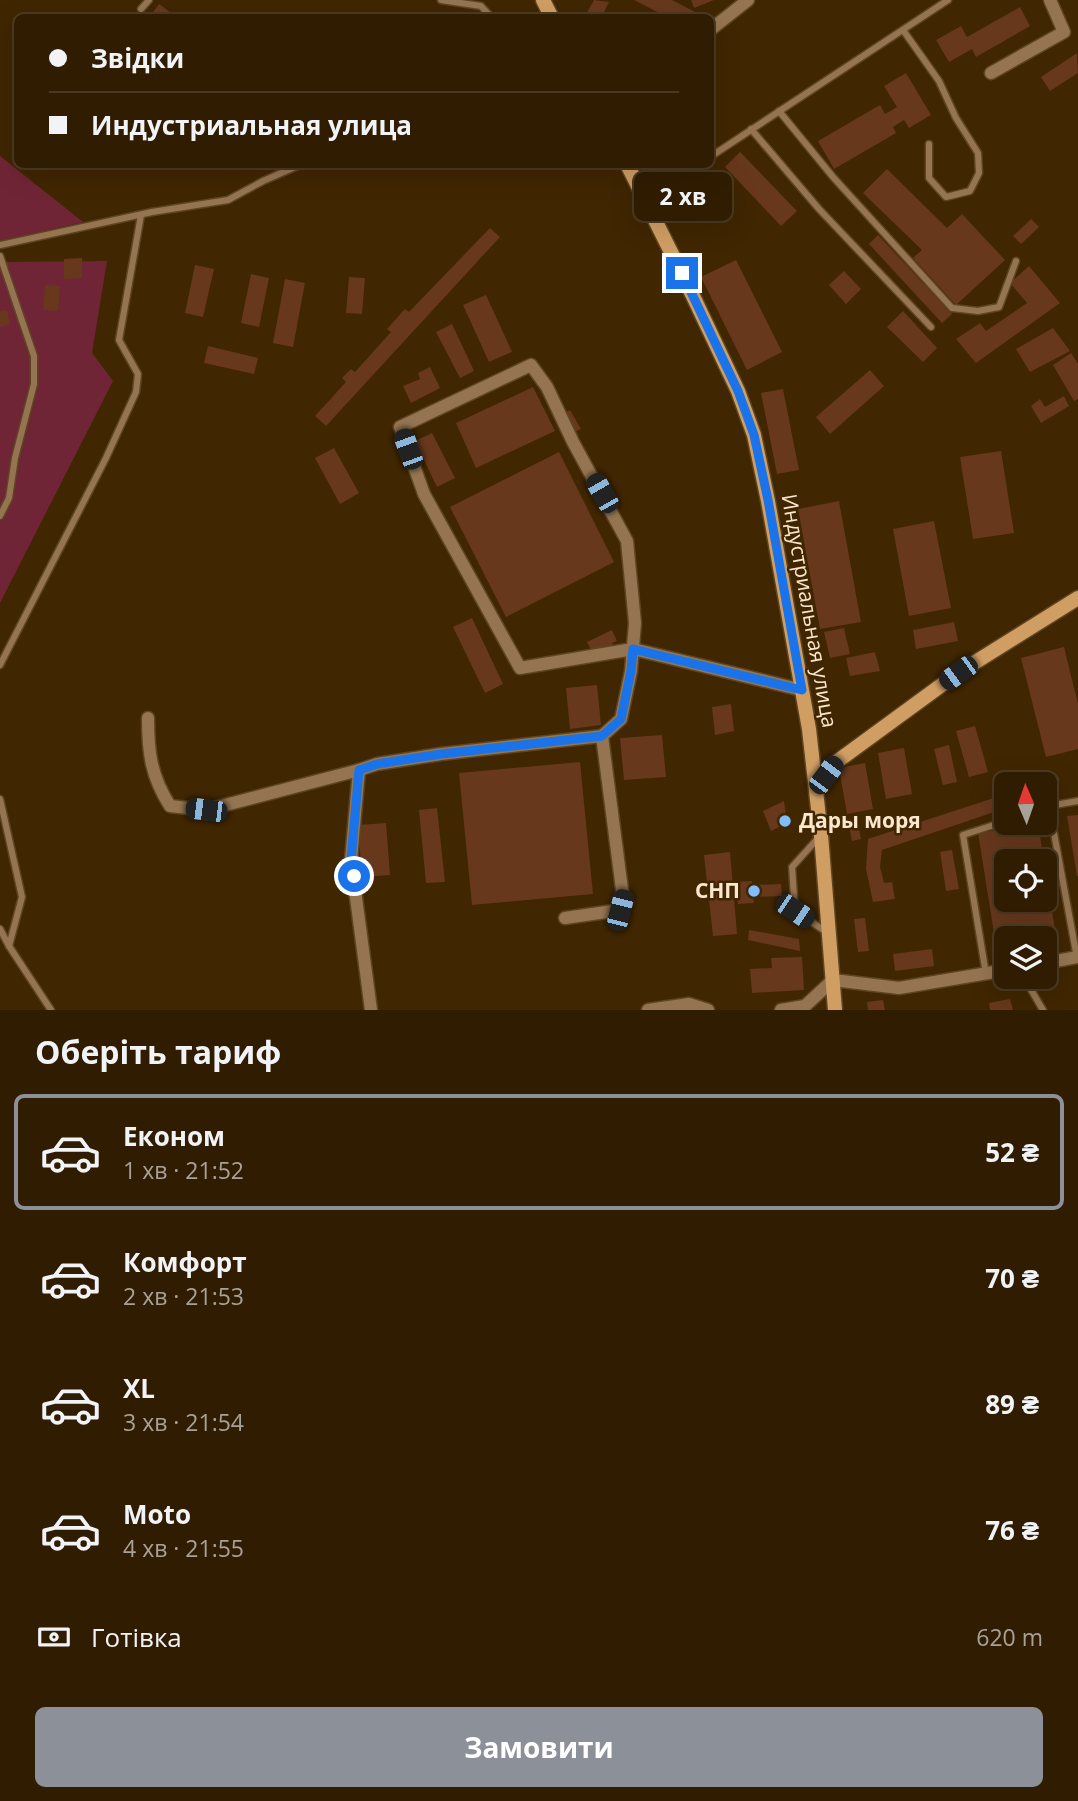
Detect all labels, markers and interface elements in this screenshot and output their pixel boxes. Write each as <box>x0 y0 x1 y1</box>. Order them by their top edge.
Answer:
text: Звідки <box>91 40 184 76</box>
text: Индустриальная улица <box>91 107 412 143</box>
callout: 2 хв <box>633 172 731 220</box>
text: 2 хв <box>660 180 706 212</box>
route end <box>666 257 698 289</box>
car <box>391 426 426 472</box>
car <box>583 470 622 516</box>
street label: Индустриальная улица <box>776 492 844 730</box>
car <box>935 652 982 694</box>
car <box>805 752 848 798</box>
north arrow <box>994 772 1057 835</box>
map controls <box>994 772 1057 989</box>
car <box>184 797 229 823</box>
place label: Дары моря <box>799 806 921 834</box>
marker: Дары моря <box>777 813 793 829</box>
button: locate <box>994 849 1057 912</box>
route start <box>338 860 370 892</box>
place label: СНП <box>695 876 740 904</box>
marker: СНП <box>746 883 762 899</box>
car <box>605 887 636 933</box>
car <box>772 891 819 931</box>
button: layers <box>994 926 1057 989</box>
text: Оберіть тариф <box>35 1030 281 1073</box>
text: Економ <box>123 1118 225 1154</box>
icon: car <box>39 1121 102 1184</box>
text: 52 ₴ <box>985 1134 1039 1170</box>
text: 1 хв · 21:52 <box>123 1154 244 1186</box>
text: Комфорт <box>123 1244 247 1280</box>
icon: car <box>39 1247 102 1310</box>
text: 70 ₴ <box>985 1260 1039 1296</box>
text: 2 хв · 21:53 <box>123 1280 244 1312</box>
text: XL <box>123 1370 155 1406</box>
icon: car <box>39 1373 102 1436</box>
text: 89 ₴ <box>985 1386 1039 1422</box>
text: 3 хв · 21:54 <box>123 1406 244 1438</box>
text: Moto <box>123 1496 191 1532</box>
icon: car <box>39 1499 102 1562</box>
text: 76 ₴ <box>985 1512 1039 1548</box>
text: 4 хв · 21:55 <box>123 1532 244 1564</box>
icon: cash <box>35 1618 73 1656</box>
text: Готівка <box>91 1619 182 1655</box>
text: 620 m <box>976 1621 1043 1653</box>
button: Замовити <box>35 1707 1043 1787</box>

